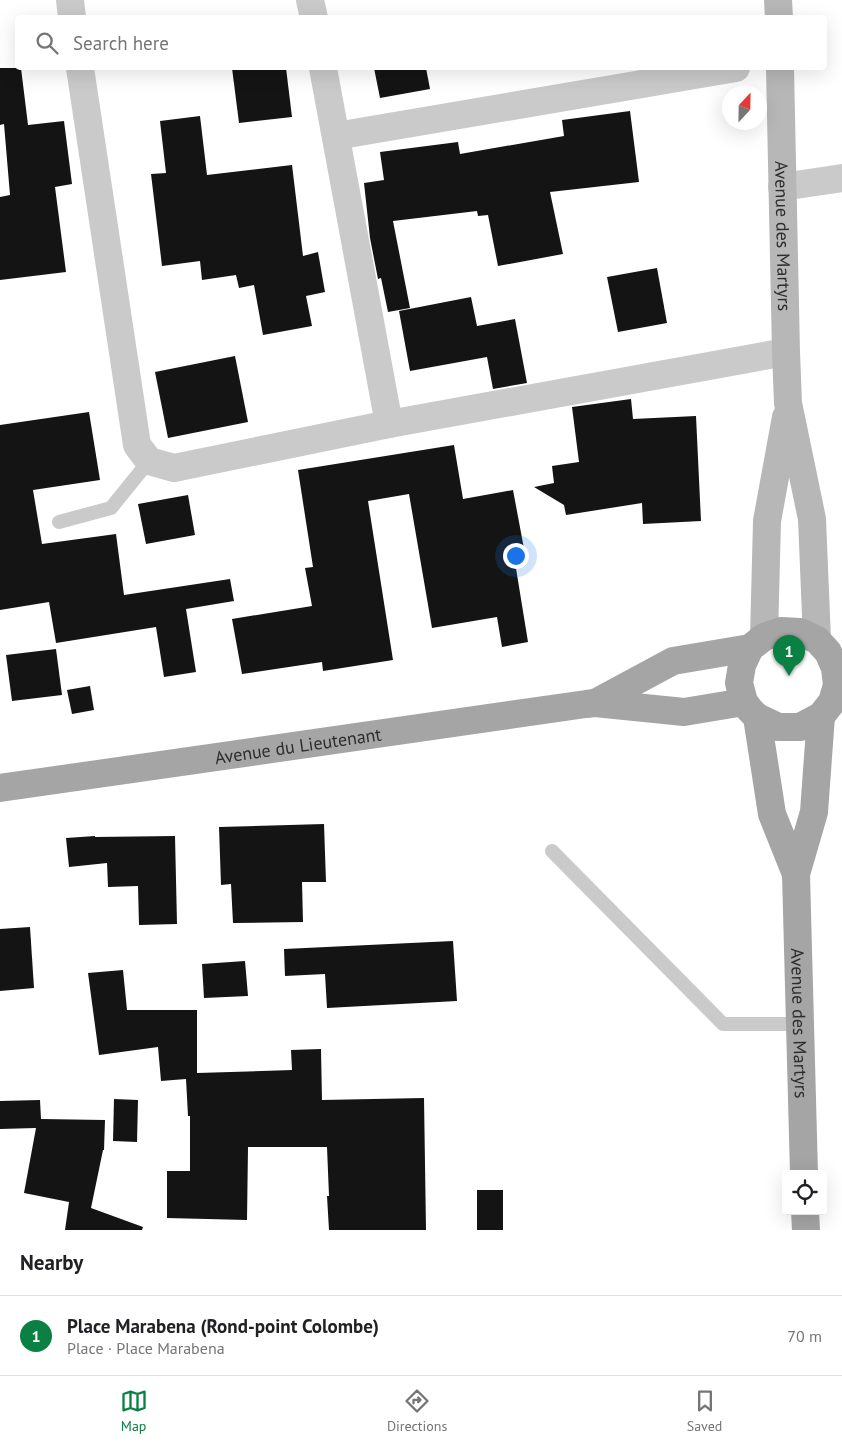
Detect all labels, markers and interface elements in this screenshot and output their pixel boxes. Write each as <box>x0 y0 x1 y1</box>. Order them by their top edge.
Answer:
search box <box>15 15 827 70</box>
icon: search <box>33 29 61 57</box>
text: Search here <box>73 31 169 55</box>
north arrow <box>722 85 767 130</box>
street label: Avenue des Martyrs <box>770 161 797 311</box>
your location <box>503 543 529 569</box>
pin: 1 <box>773 635 805 676</box>
street label: Avenue du Lieutenant <box>213 722 383 769</box>
street label: Avenue des Martyrs <box>786 948 813 1099</box>
map controls <box>782 1170 827 1215</box>
button: locate <box>782 1170 827 1215</box>
text: Nearby <box>20 1249 83 1276</box>
text: Place Marabena (Rond-point Colombe) <box>67 1314 379 1338</box>
text: 1 <box>31 1326 41 1346</box>
text: 70 m <box>787 1326 822 1346</box>
text: Place · Place Marabena <box>67 1338 225 1358</box>
tab: Map <box>120 1387 148 1435</box>
tab: Directions <box>387 1387 447 1435</box>
tab: Saved <box>687 1387 722 1435</box>

